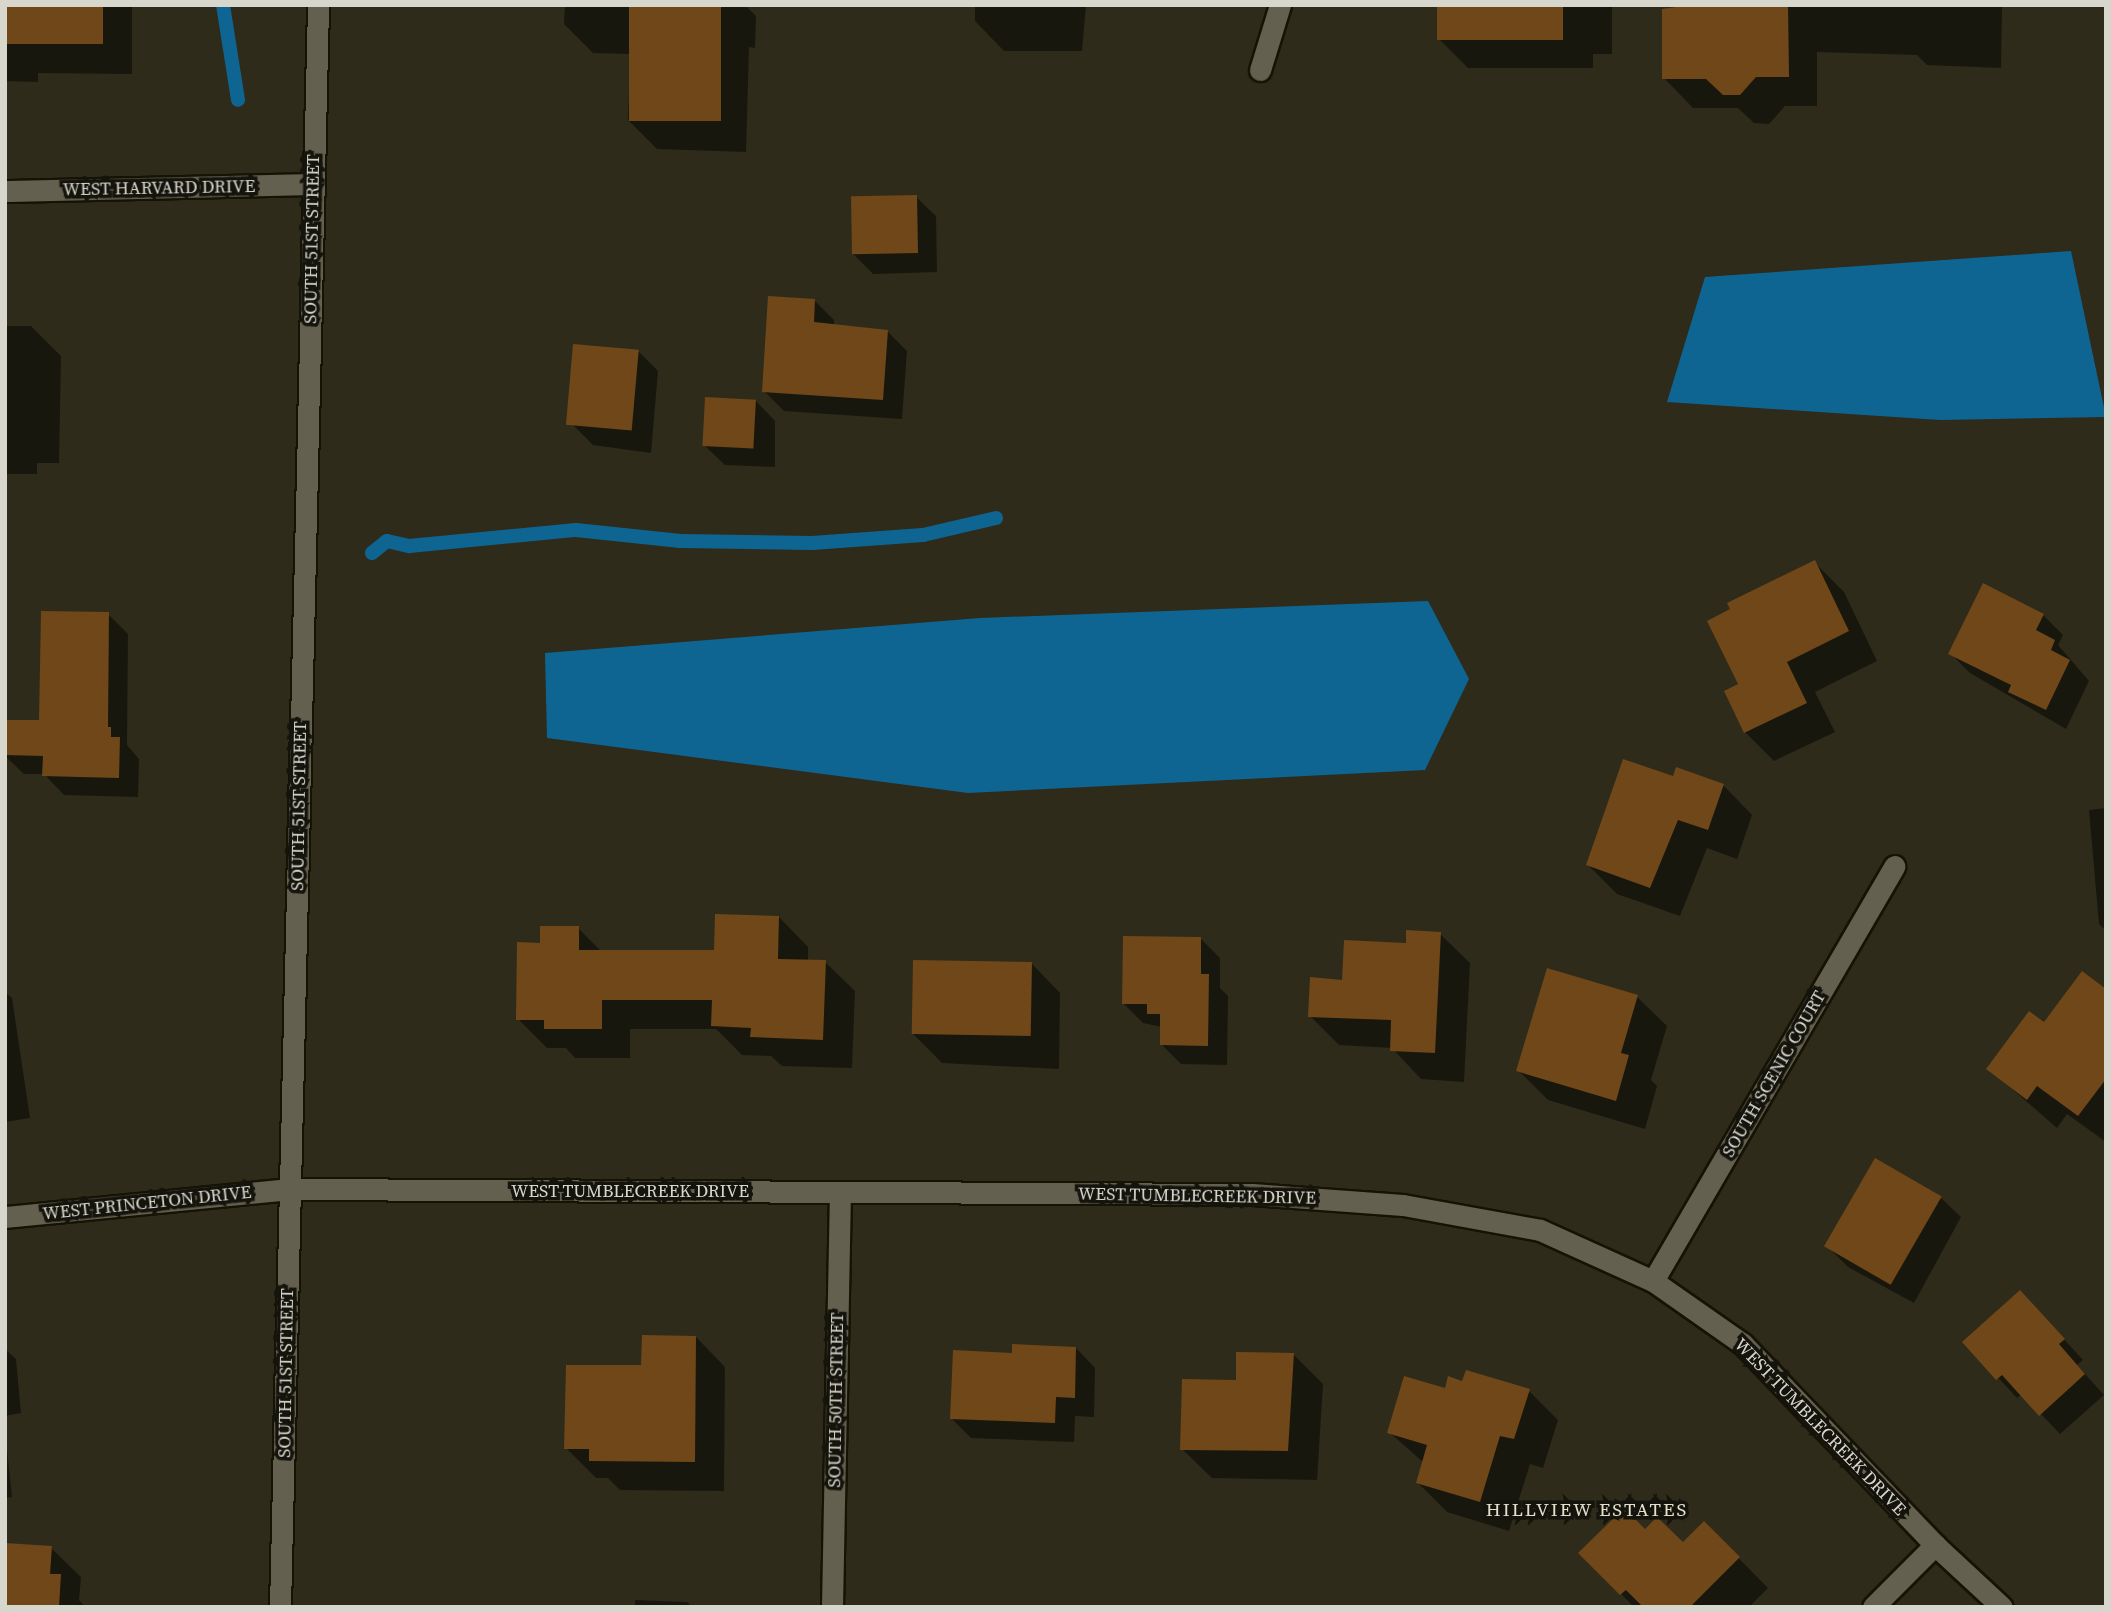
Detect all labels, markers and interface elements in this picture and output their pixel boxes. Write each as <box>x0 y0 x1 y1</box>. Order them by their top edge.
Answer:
street label: SOUTH 51ST STREET <box>300 154 324 324</box>
street label: WEST HARVARD DRIVE <box>62 176 256 200</box>
street label: SOUTH 51ST STREET <box>287 721 311 891</box>
street label: SOUTH SCENIC COURT <box>1718 987 1830 1161</box>
street label: WEST TUMBLECREEK DRIVE <box>511 1180 749 1202</box>
street label: WEST PRINCETON DRIVE <box>41 1181 253 1225</box>
street label: WEST TUMBLECREEK DRIVE <box>1077 1183 1317 1209</box>
street label: SOUTH 51ST STREET <box>274 1288 298 1458</box>
street label: SOUTH 50TH STREET <box>824 1312 848 1488</box>
street label: WEST TUMBLECREEK DRIVE <box>1729 1334 1911 1520</box>
district label: HILLVIEW ESTATES <box>1487 1499 1687 1521</box>

